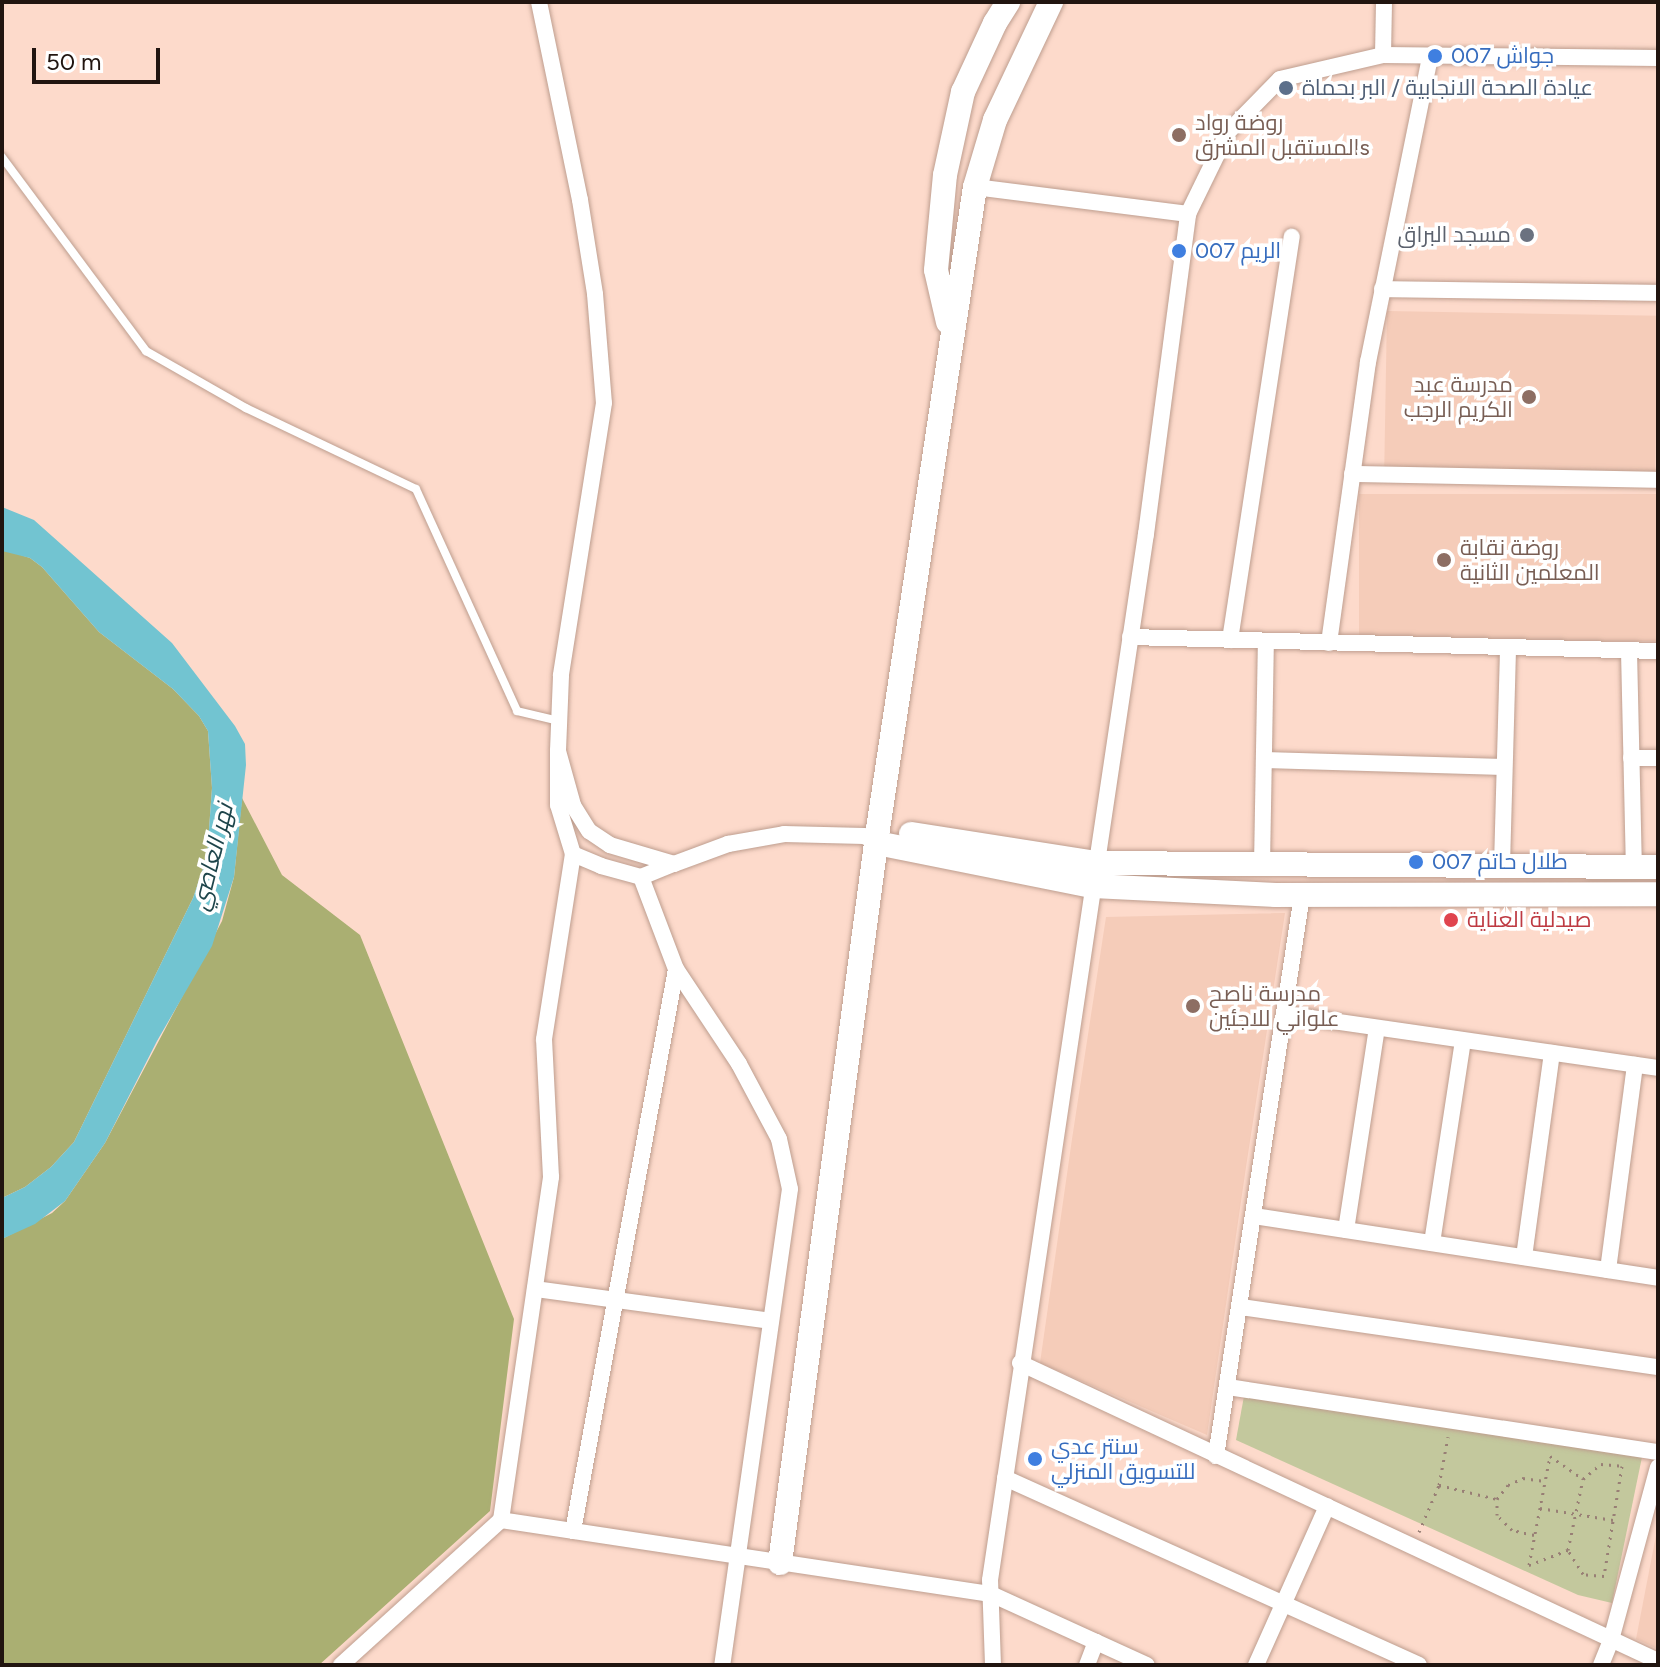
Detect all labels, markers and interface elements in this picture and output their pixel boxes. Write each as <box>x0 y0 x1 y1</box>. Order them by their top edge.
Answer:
scale bar <box>36 32 164 82</box>
place label: جواش 007 <box>1451 43 1554 69</box>
text: 50 m <box>46 47 102 76</box>
marker: جواش 007 <box>1426 47 1444 65</box>
place label: عيادة الصحة الانجابية / البر بحماة <box>1302 75 1593 101</box>
marker: عيادة الصحة الانجابية / البر بحماة <box>1277 79 1295 97</box>
place label: روضة رواد المستقبل المشرقs <box>1195 109 1370 160</box>
marker: روضة رواد المستقبل المشرقs <box>1170 126 1188 144</box>
place label: مسجد البراق <box>1398 222 1511 248</box>
marker: مسجد البراق <box>1518 226 1536 244</box>
place label: الريم 007 <box>1195 238 1281 264</box>
marker: الريم 007 <box>1170 242 1188 260</box>
place label: مدرسة عبد الكريم الرجب <box>1404 371 1513 422</box>
marker: مدرسة عبد الكريم الرجب <box>1520 388 1538 406</box>
place label: روضة نقابة المعلمين الثانية <box>1460 534 1600 586</box>
marker: روضة نقابة المعلمين الثانية <box>1435 551 1453 569</box>
water label: نهر العاصي <box>185 801 239 913</box>
place label: طلال حاتم 007 <box>1432 849 1568 875</box>
marker: طلال حاتم 007 <box>1407 853 1425 871</box>
place label: صيدلية العناية <box>1467 907 1591 933</box>
marker: صيدلية العناية <box>1442 911 1460 929</box>
place label: مدرسة ناصح علواني للاجئين <box>1209 980 1340 1032</box>
marker: مدرسة ناصح علواني للاجئين <box>1184 997 1202 1015</box>
place label: سنتر عدي للتسويق المنزلي <box>1051 1433 1195 1484</box>
marker: سنتر عدي للتسويق المنزلي <box>1026 1450 1044 1468</box>

